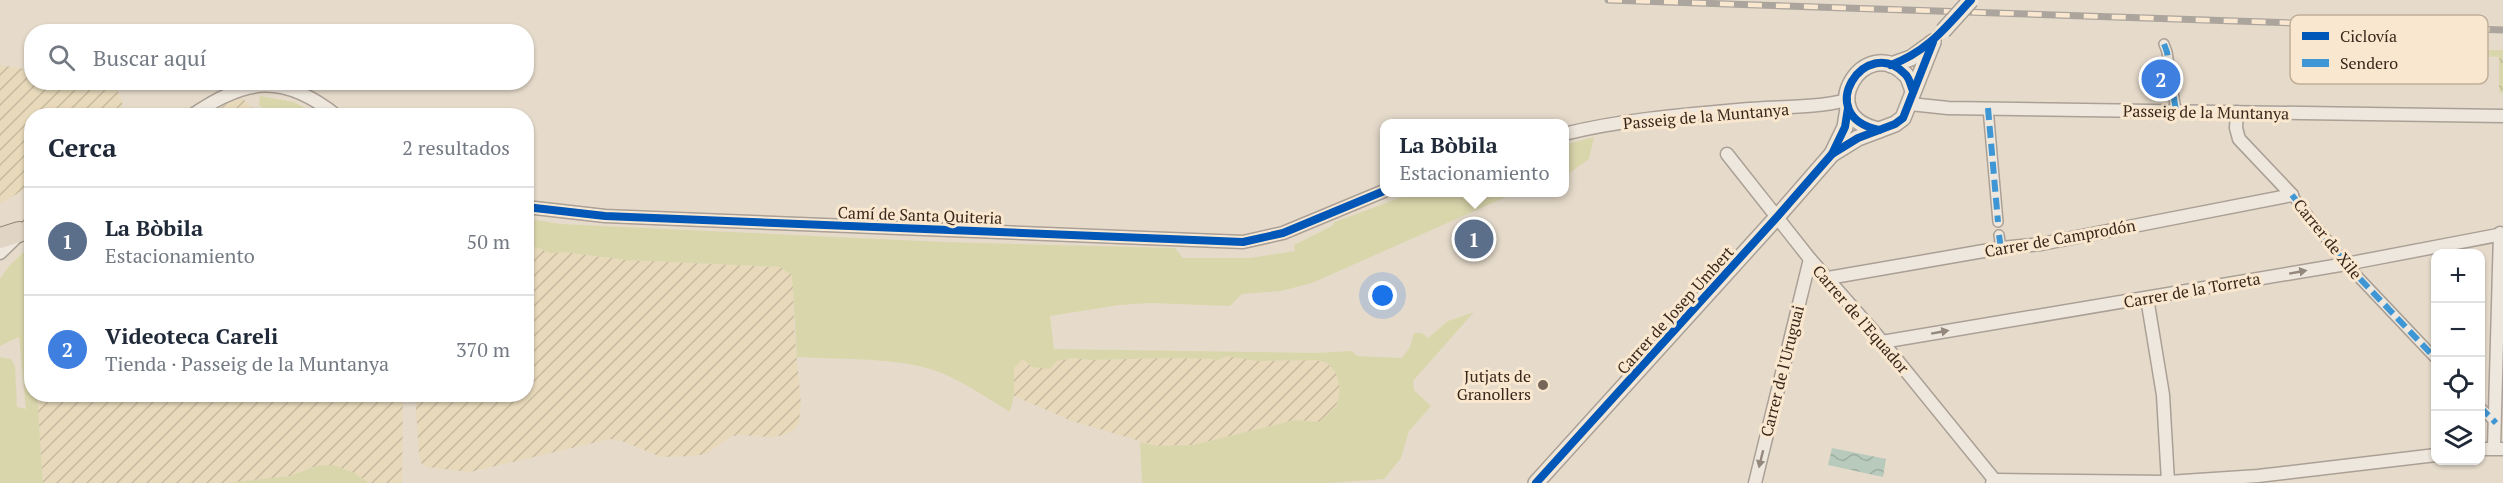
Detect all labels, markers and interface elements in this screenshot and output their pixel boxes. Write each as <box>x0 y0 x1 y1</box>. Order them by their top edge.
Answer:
legend <box>2290 15 2488 84</box>
search box <box>24 24 534 90</box>
text: Ciclovía <box>2340 25 2397 47</box>
icon: search <box>45 41 78 74</box>
text: Buscar aquí <box>93 43 206 72</box>
text: Sendero <box>2340 52 2398 74</box>
pin: 2 <box>2142 56 2180 101</box>
street label: Passeig de la Muntanya <box>1622 98 1790 134</box>
street label: Passeig de la Muntanya <box>2123 100 2289 124</box>
popup <box>1380 119 1569 197</box>
text: Cerca <box>48 130 117 164</box>
text: La Bòbila <box>1400 130 1498 159</box>
text: 2 resultados <box>402 134 510 161</box>
text: Estacionamiento <box>1400 159 1549 186</box>
street label: Carrer de Xile <box>2289 194 2367 284</box>
street label: Camí de Santa Quiteria <box>837 201 1003 229</box>
text: La Bòbila <box>105 213 203 242</box>
street label: Carrer de Camprodón <box>1983 214 2138 262</box>
pin: 1 <box>1454 216 1494 262</box>
text: 1 <box>62 228 73 255</box>
text: 50 m <box>467 228 510 255</box>
street label: Carrer de Josep Umbert <box>1612 241 1738 379</box>
text: Estacionamiento <box>105 242 255 269</box>
map controls <box>2431 249 2485 465</box>
button: + <box>2431 249 2485 303</box>
street label: Carrer de l'Equador <box>1808 260 1915 379</box>
street label: Carrer de la Torreta <box>2122 267 2262 313</box>
one-way arrow <box>2288 267 2307 276</box>
your location <box>1368 281 1397 310</box>
street label: Carrer de l'Uruguai <box>1755 303 1809 439</box>
button: − <box>2431 303 2485 357</box>
text: Videoteca Careli <box>105 321 278 350</box>
one-way arrow <box>1930 328 1949 337</box>
text: 2 <box>62 336 73 363</box>
text: 370 m <box>456 336 510 363</box>
text: Tienda · Passeig de la Muntanya <box>105 350 389 377</box>
button: locate <box>2431 357 2485 411</box>
place label: Jutjats de Granollers <box>1457 365 1531 405</box>
marker: Jutjats de Granollers <box>1536 378 1550 392</box>
button: layers <box>2431 411 2485 465</box>
one-way arrow <box>1756 450 1766 468</box>

